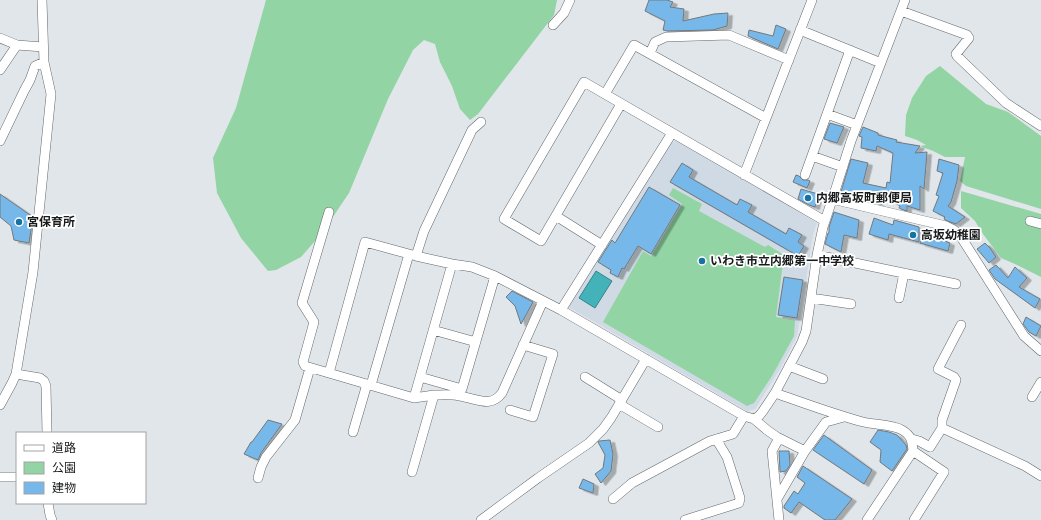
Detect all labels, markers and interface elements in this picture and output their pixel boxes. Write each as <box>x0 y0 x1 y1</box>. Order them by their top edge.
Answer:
place label: 内郷高坂町郵便局 <box>816 191 912 205</box>
marker: 内郷高坂町郵便局 <box>803 193 813 203</box>
place label: 宮保育所 <box>27 215 75 229</box>
marker: 宮保育所 <box>14 217 24 227</box>
place label: 高坂幼稚園 <box>921 228 981 242</box>
marker: 高坂幼稚園 <box>908 230 918 240</box>
place label: いわき市立内郷第一中学校 <box>710 254 854 268</box>
marker: いわき市立内郷第一中学校 <box>697 256 707 266</box>
legend <box>16 432 146 504</box>
text: 道路 <box>52 441 76 455</box>
text: 公園 <box>52 461 76 475</box>
text: 建物 <box>52 481 76 495</box>

